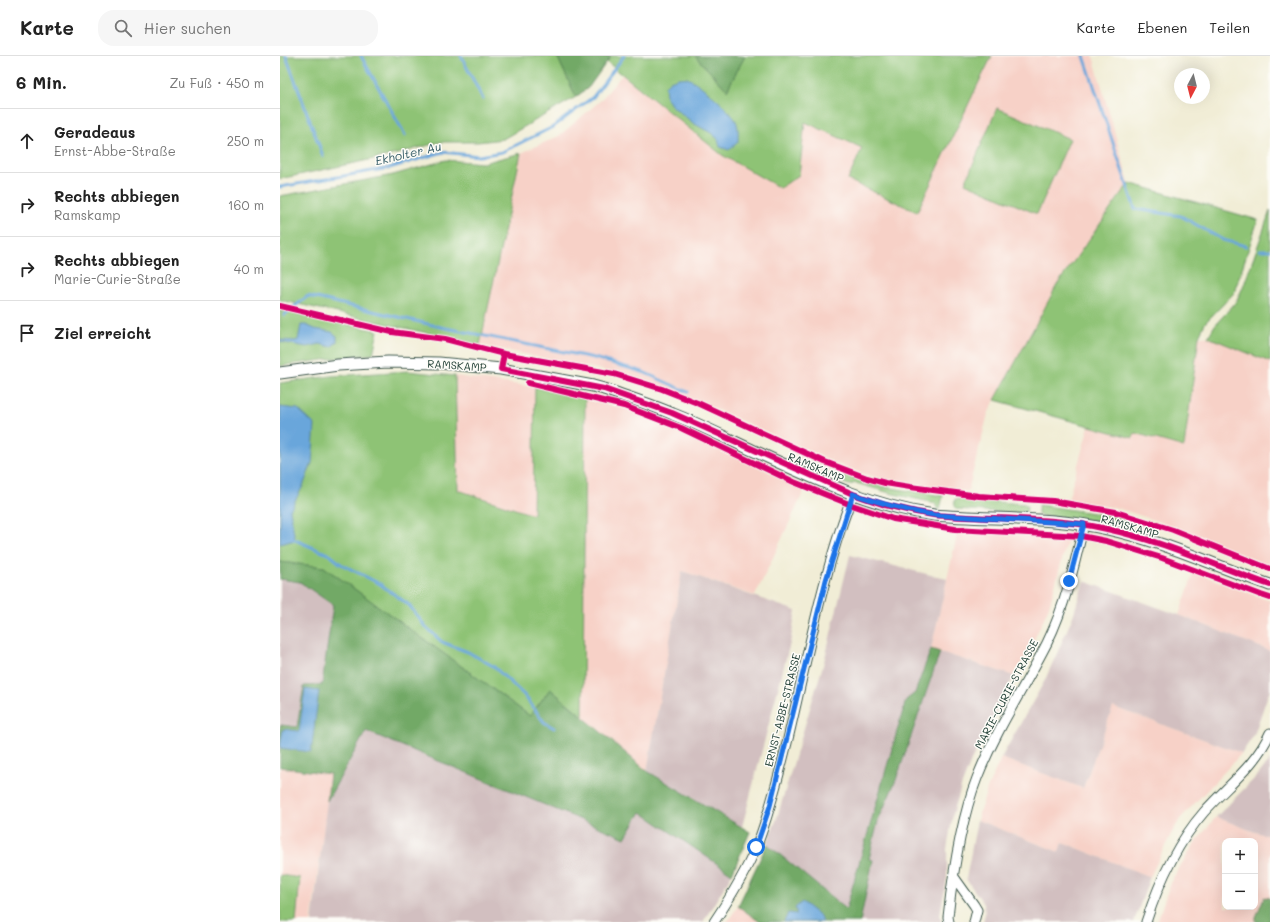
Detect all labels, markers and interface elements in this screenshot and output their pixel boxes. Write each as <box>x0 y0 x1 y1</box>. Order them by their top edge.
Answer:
search box <box>98 10 378 46</box>
text: Karte <box>20 15 74 40</box>
icon: search <box>112 17 134 39</box>
text: Hier suchen <box>144 18 231 38</box>
text: Karte <box>1076 18 1116 37</box>
text: Ebenen <box>1138 18 1187 37</box>
text: Teilen <box>1209 18 1250 37</box>
north arrow <box>1174 68 1210 104</box>
text: 6 Min. <box>16 71 67 93</box>
text: Zu Fuß · 450 m <box>170 74 264 91</box>
text: Geradeaus <box>54 122 135 142</box>
icon: ahead <box>16 130 38 152</box>
text: 250 m <box>227 132 264 149</box>
water label: Ekholter Au <box>373 138 443 168</box>
text: Ernst-Abbe-Straße <box>54 142 176 159</box>
text: Rechts abbiegen <box>54 186 179 206</box>
icon: right <box>16 194 38 216</box>
text: 160 m <box>228 196 264 213</box>
text: Ramskamp <box>54 206 121 223</box>
text: Rechts abbiegen <box>54 250 179 270</box>
icon: right <box>16 258 38 280</box>
text: 40 m <box>234 260 264 277</box>
text: Marie-Curie-Straße <box>54 270 181 287</box>
icon: arrive <box>16 322 38 344</box>
text: Ziel erreicht <box>54 323 151 343</box>
street label: RAMSKAMP <box>427 355 487 375</box>
street label: RAMSKAMP <box>786 448 847 486</box>
street label: RAMSKAMP <box>1099 511 1161 541</box>
route end <box>1060 572 1078 590</box>
street label: MARIE-CURIE-STRASSE <box>971 636 1041 752</box>
street label: ERNST-ABBE-STRASSE <box>761 652 803 768</box>
route start <box>747 838 765 856</box>
map controls <box>1222 838 1258 910</box>
button: + <box>1222 838 1258 874</box>
button: − <box>1222 874 1258 910</box>

